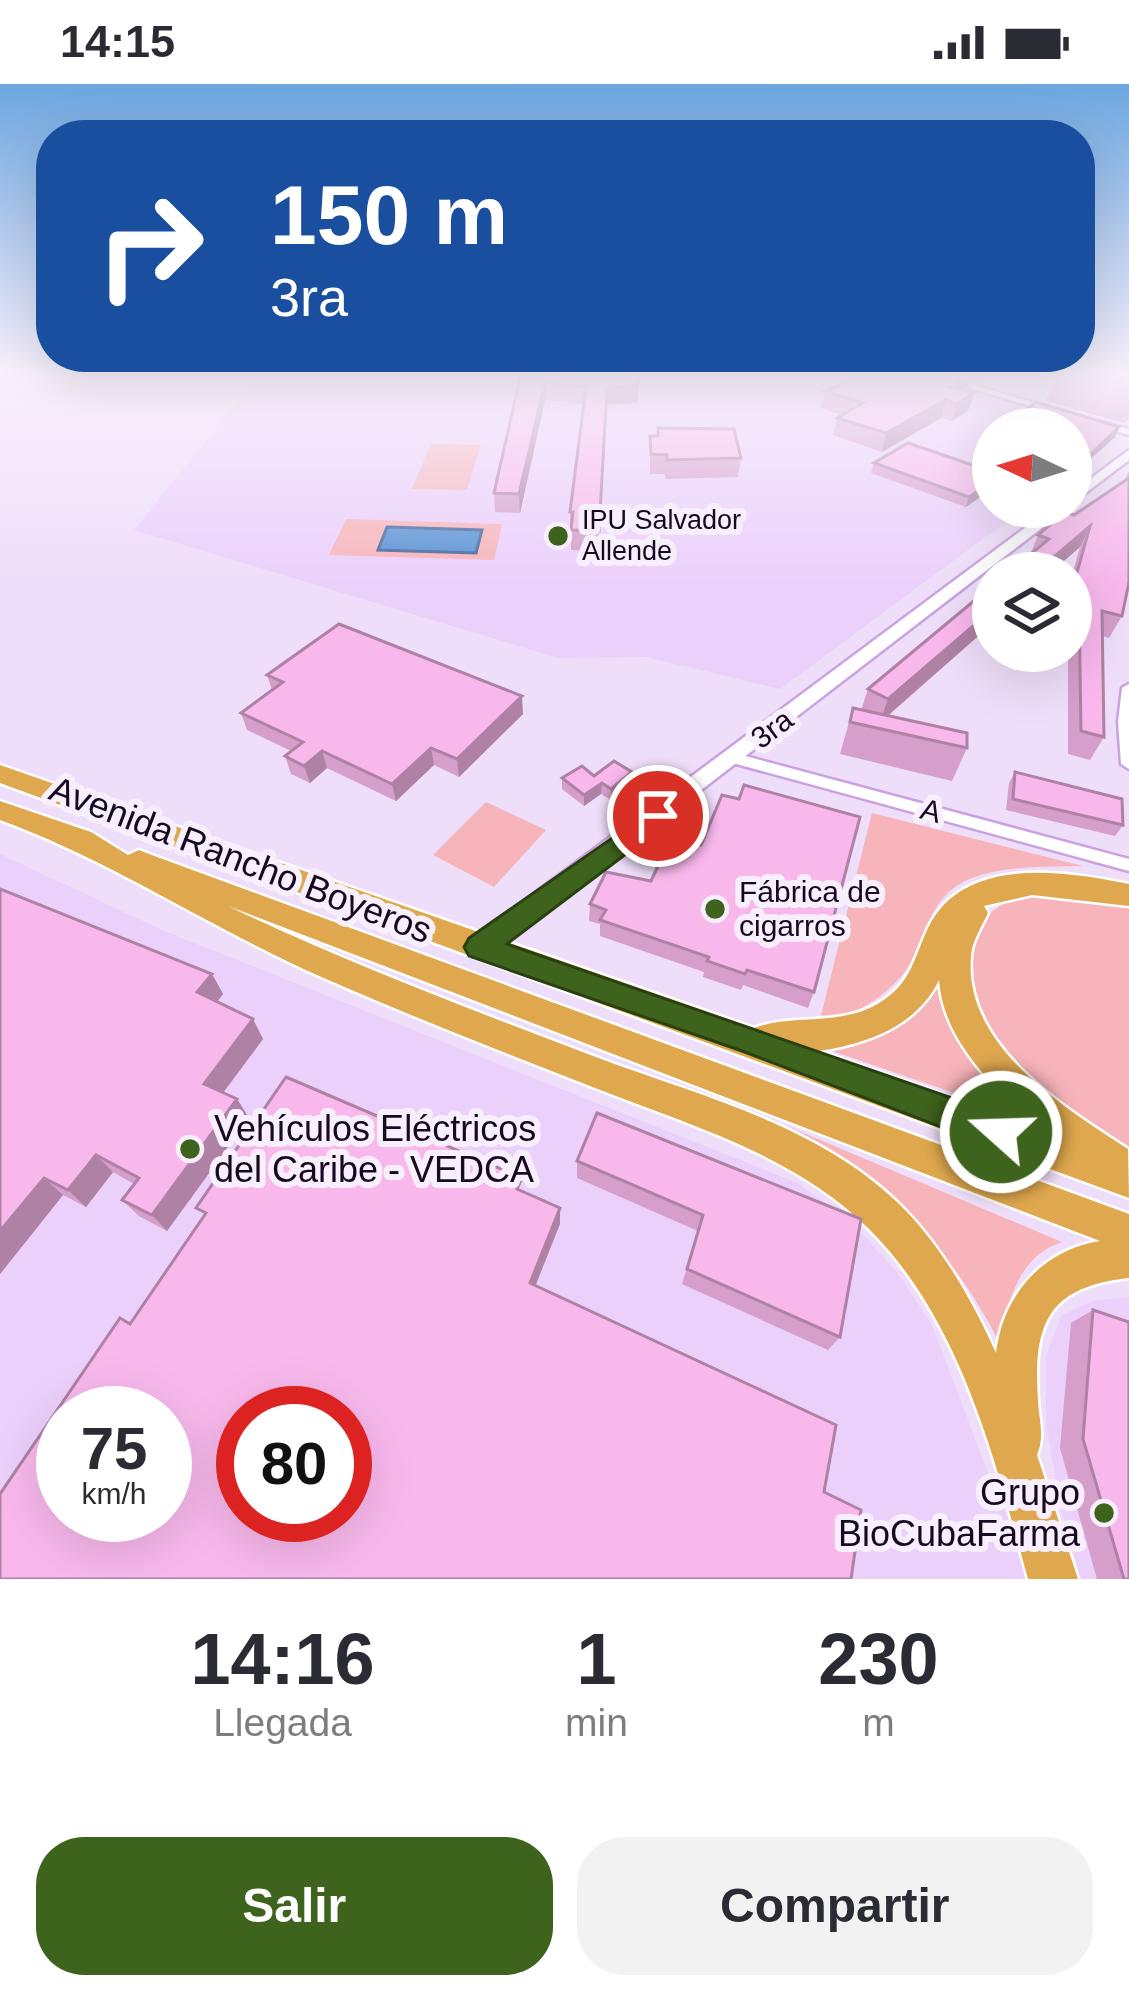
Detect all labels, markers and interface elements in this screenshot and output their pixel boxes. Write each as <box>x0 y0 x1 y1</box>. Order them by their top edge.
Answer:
text: 14:15 <box>60 16 175 67</box>
icon: right <box>72 168 228 324</box>
text: 150 m <box>270 168 508 262</box>
text: 3ra <box>270 267 348 327</box>
north arrow <box>972 408 1092 528</box>
map controls <box>972 408 1092 672</box>
place label: IPU Salvador Allende <box>582 505 741 566</box>
marker: IPU Salvador Allende <box>545 523 571 549</box>
button: layers <box>972 552 1092 672</box>
street label: 3ra <box>744 702 799 755</box>
pin <box>607 765 709 867</box>
street label: Avenida Rancho Boyeros <box>44 768 438 951</box>
icon: arrive <box>625 783 691 849</box>
street label: A <box>917 792 945 829</box>
place label: Fábrica de cigarros <box>739 875 881 942</box>
marker: Fábrica de cigarros <box>702 896 728 922</box>
position arrow <box>938 1069 1064 1195</box>
place label: Vehículos Eléctricos del Caribe - VEDCA <box>214 1108 536 1190</box>
marker: Vehículos Eléctricos del Caribe - VEDCA <box>177 1136 203 1162</box>
speed limit sign: 80 <box>216 1386 372 1542</box>
text: 75 <box>81 1415 147 1482</box>
place label: Grupo BioCubaFarma <box>838 1472 1081 1554</box>
text: km/h <box>81 1477 147 1510</box>
marker: Grupo BioCubaFarma <box>1091 1500 1117 1526</box>
text: 14:16 <box>190 1619 375 1699</box>
text: 1 <box>576 1619 617 1699</box>
text: 230 <box>818 1619 939 1699</box>
text: Llegada <box>213 1701 352 1744</box>
text: min <box>565 1701 628 1744</box>
text: m <box>862 1701 895 1744</box>
button: Salir <box>36 1837 553 1975</box>
button: Compartir <box>577 1837 1093 1975</box>

